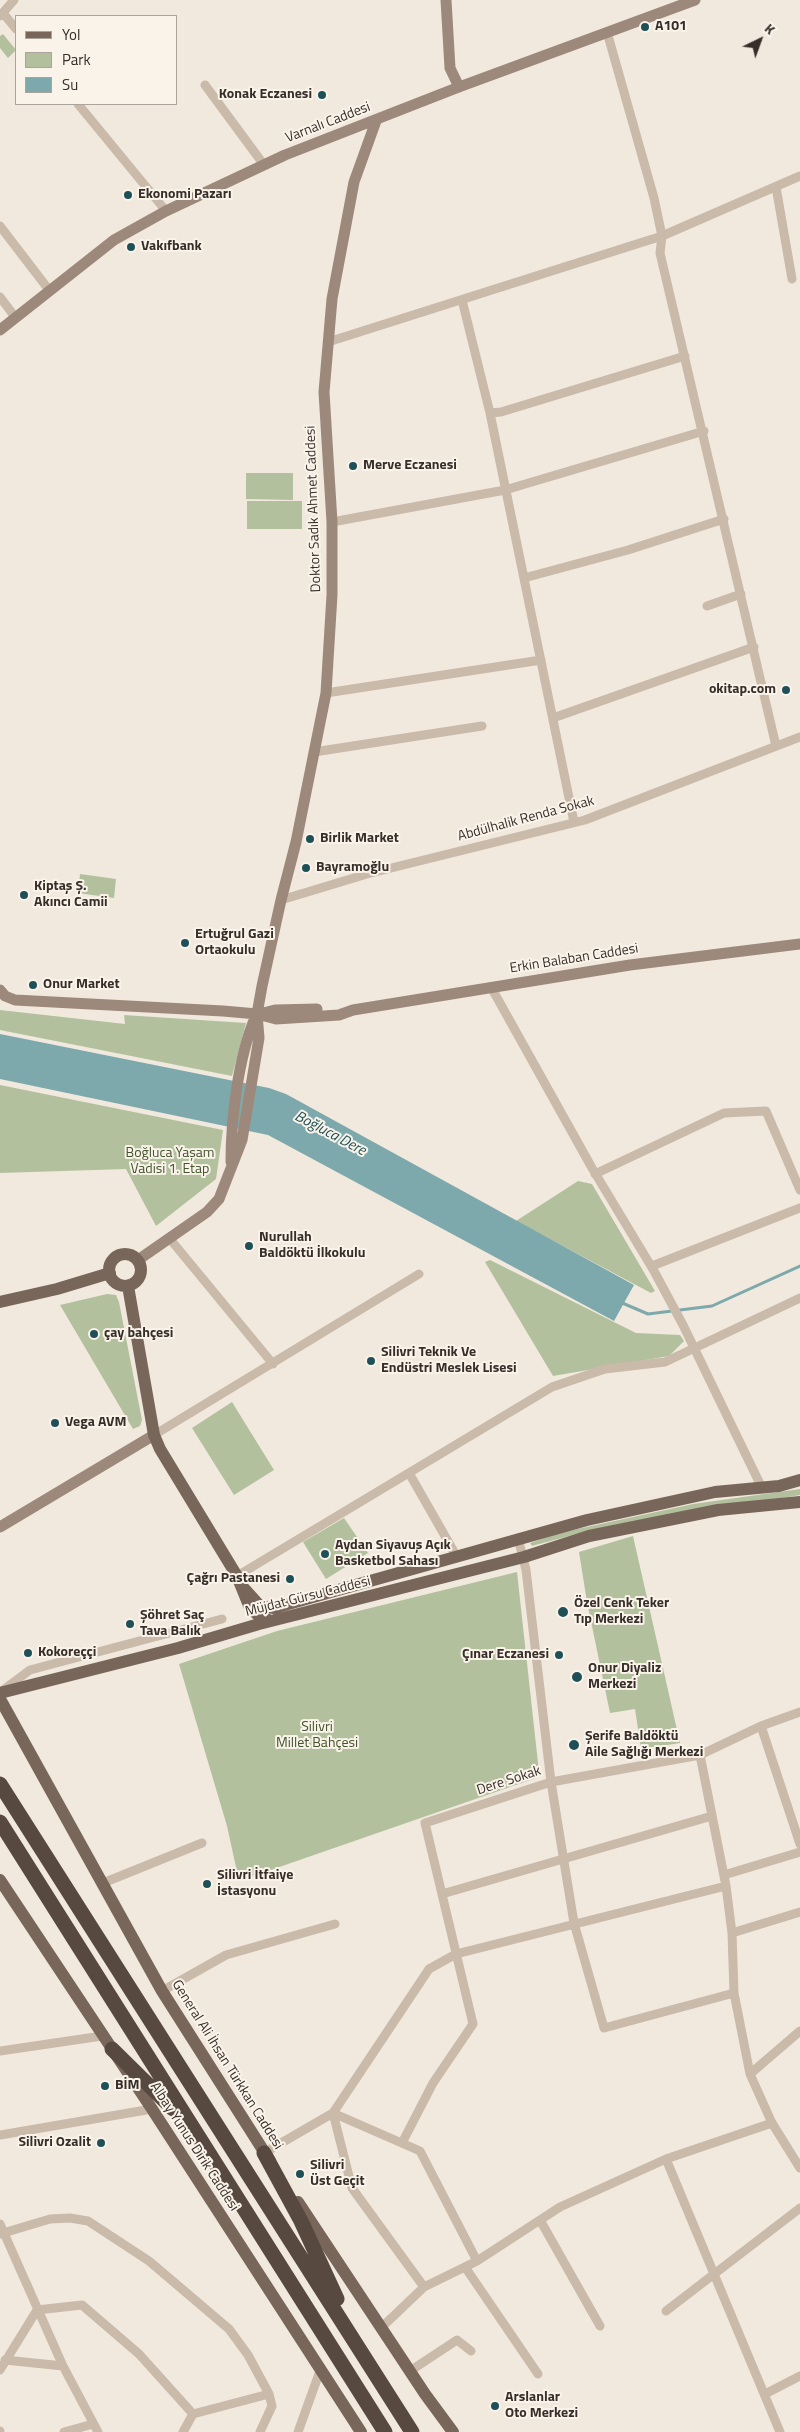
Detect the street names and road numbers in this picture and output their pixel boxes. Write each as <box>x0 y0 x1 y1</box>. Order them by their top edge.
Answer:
street label: Varnalı Caddesi <box>283 99 373 147</box>
street label: Doktor Sadık Ahmet Caddesi <box>303 425 325 593</box>
street label: Abdülhalik Renda Sokak <box>456 793 596 845</box>
street label: Erkin Balaban Caddesi <box>509 941 639 977</box>
street label: Müjdat Gürsu Caddesi <box>244 1573 372 1621</box>
street label: Dere Sokak <box>475 1763 543 1799</box>
street label: General Ali İhsan Türkkan Caddesi <box>168 1977 286 2153</box>
street label: Albay Yunus Dirik Caddesi <box>146 2079 242 2215</box>

